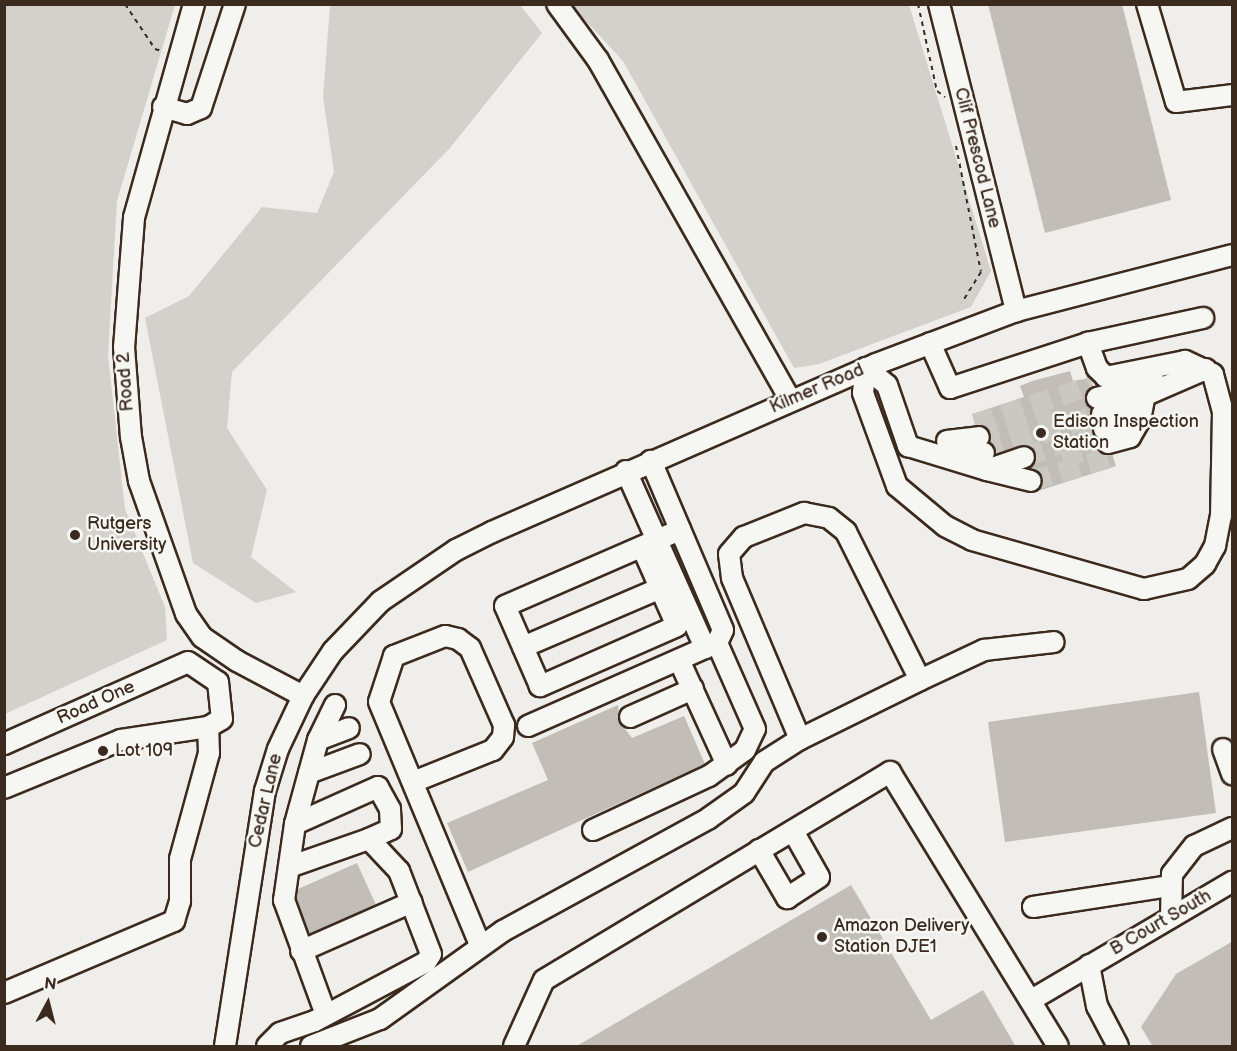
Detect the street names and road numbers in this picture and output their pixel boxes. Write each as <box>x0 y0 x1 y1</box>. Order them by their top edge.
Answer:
street label: Clif Prescod Lane <box>949 85 1005 231</box>
street label: Road 2 <box>113 352 139 412</box>
street label: Kilmer Road <box>767 359 867 419</box>
street label: Road One <box>54 676 138 730</box>
street label: Cedar Lane <box>245 752 287 850</box>
street label: B Court South <box>1106 885 1216 961</box>

